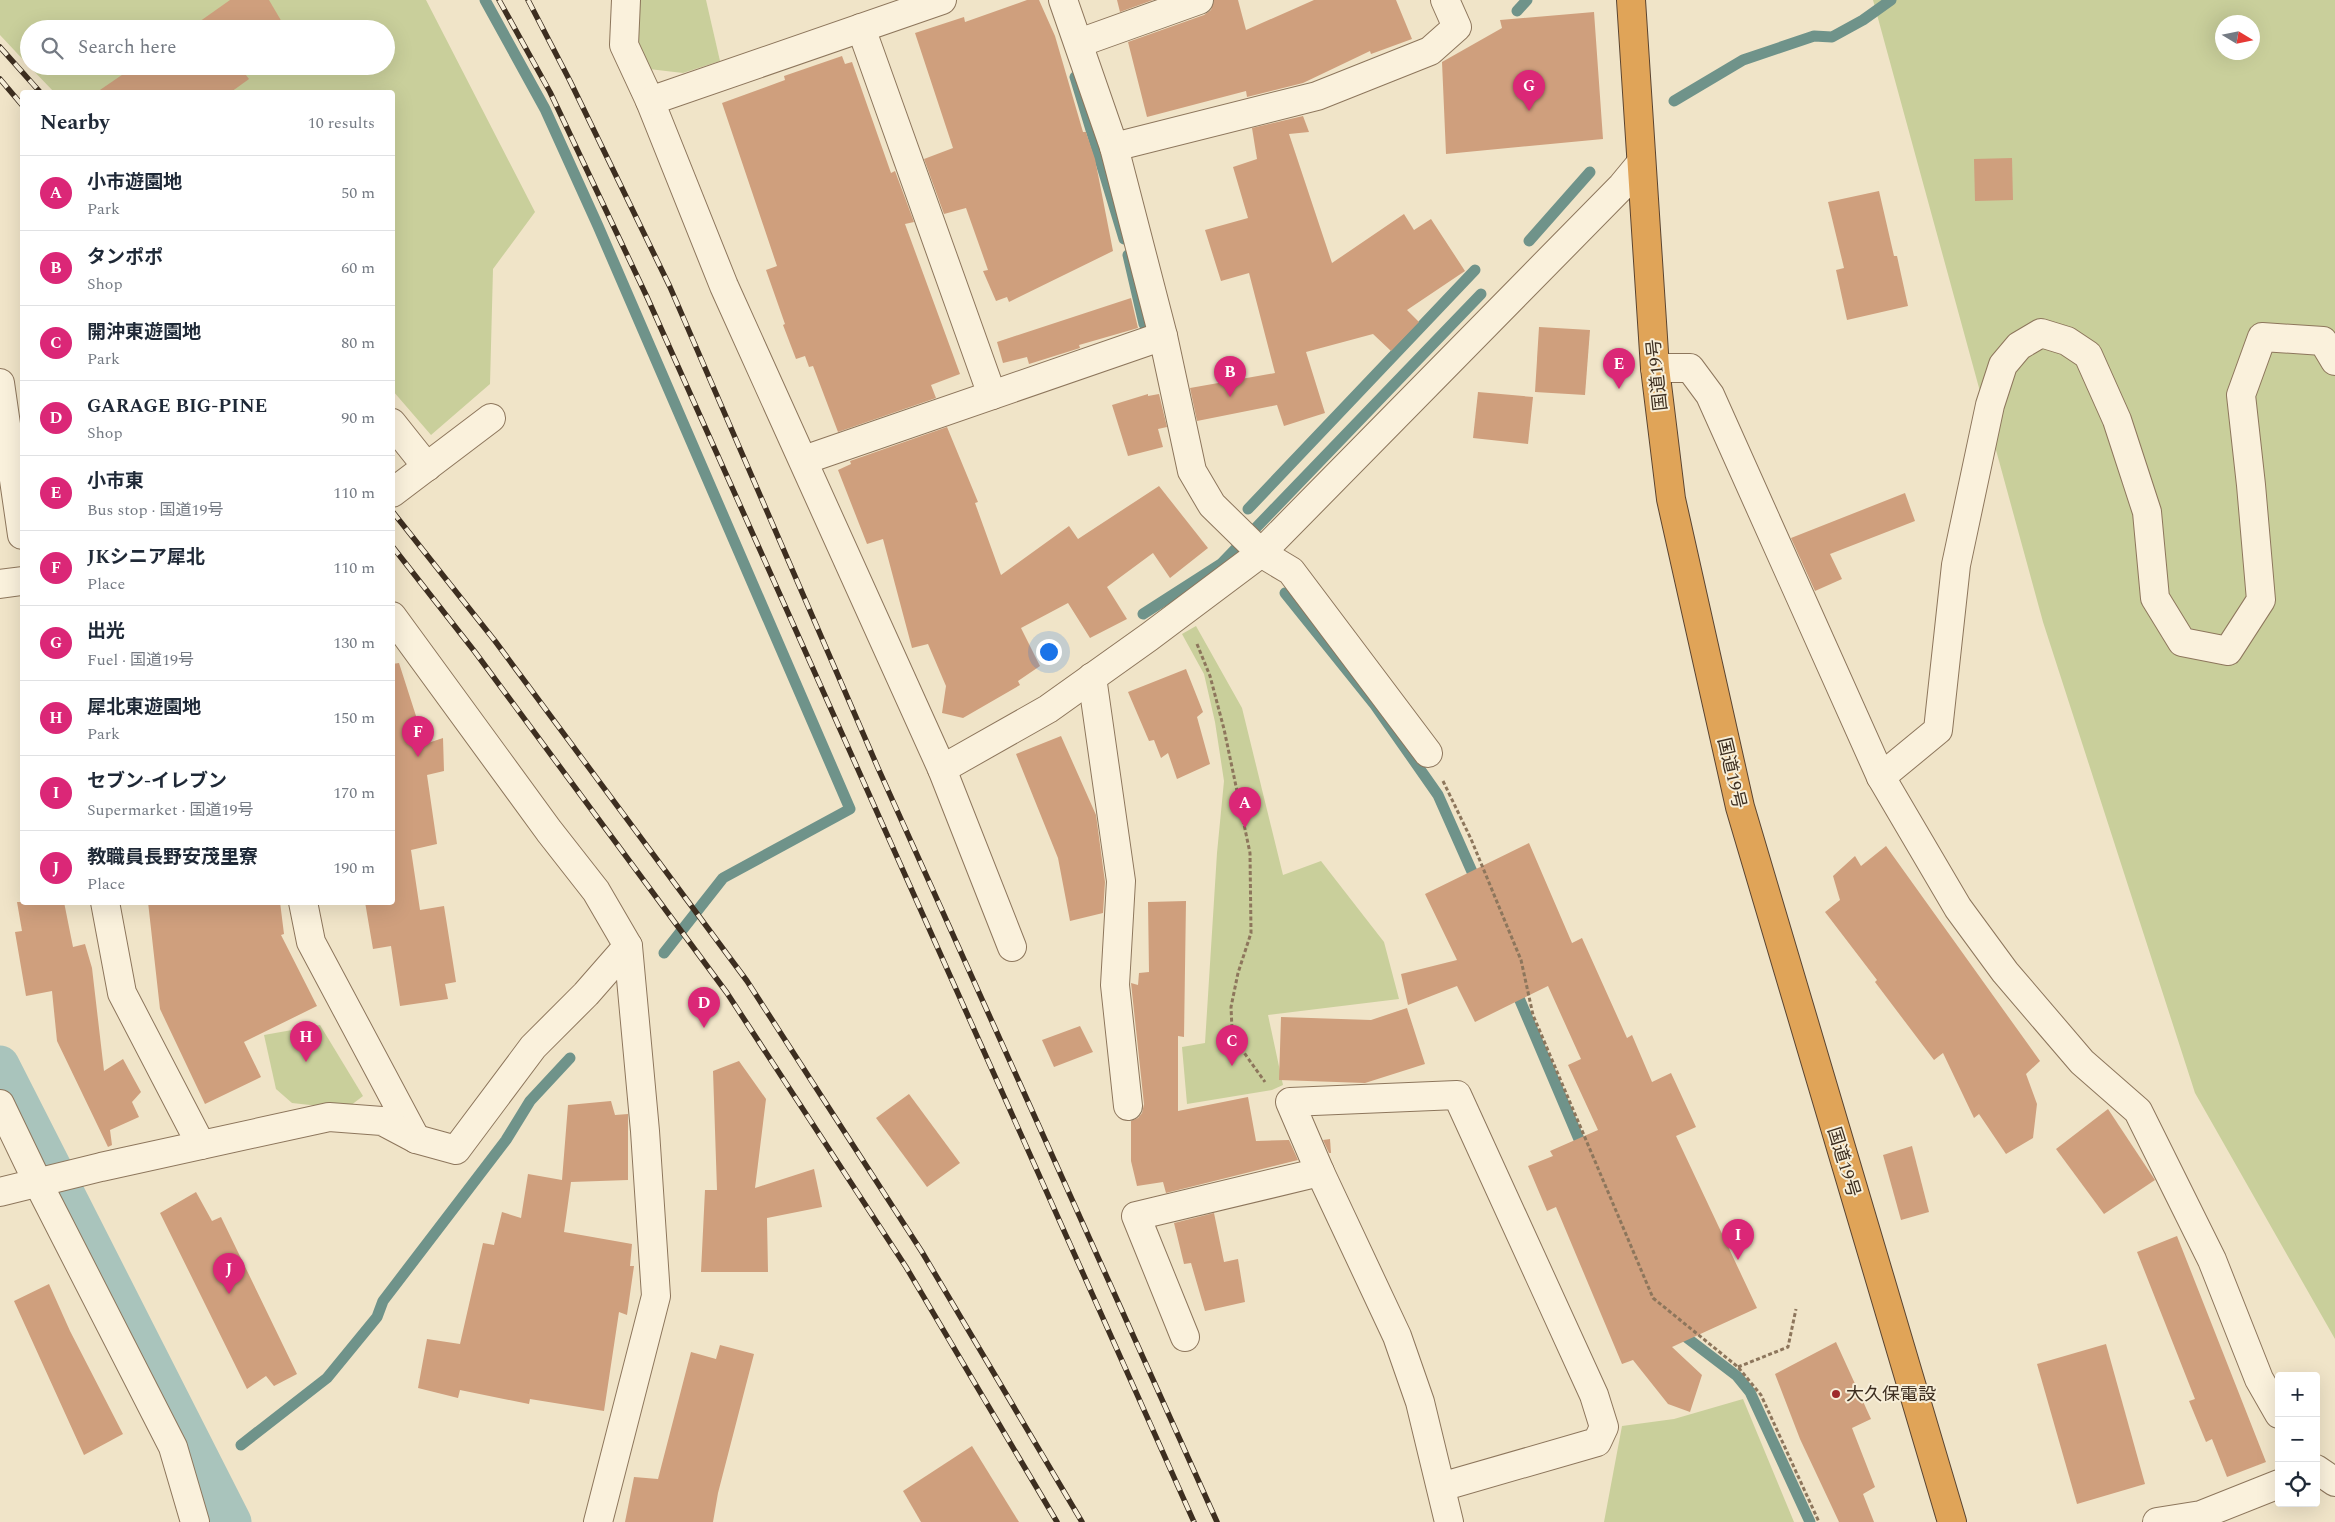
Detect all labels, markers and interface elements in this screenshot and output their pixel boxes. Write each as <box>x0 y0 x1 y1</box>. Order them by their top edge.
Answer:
north arrow <box>2215 15 2260 60</box>
search box <box>20 20 395 75</box>
text: Search here <box>78 33 177 62</box>
icon: search <box>38 34 66 62</box>
pin: G <box>1513 70 1545 111</box>
text: Nearby <box>40 107 110 139</box>
text: 10 results <box>308 111 375 135</box>
text: 小市遊園地 <box>87 168 182 197</box>
text: A <box>50 181 62 205</box>
text: 50 m <box>341 181 375 205</box>
text: Park <box>87 197 120 221</box>
text: タンポポ <box>87 243 163 272</box>
text: B <box>50 256 62 280</box>
text: 60 m <box>341 256 375 280</box>
text: Shop <box>87 272 123 296</box>
text: 開沖東遊園地 <box>87 318 201 347</box>
text: C <box>50 331 62 355</box>
text: 80 m <box>341 331 375 355</box>
street label: 国道19号 <box>1640 338 1675 412</box>
text: Park <box>87 347 120 371</box>
pin: E <box>1603 348 1635 389</box>
pin: B <box>1214 356 1246 397</box>
text: GARAGE BIG-PINE <box>87 392 268 421</box>
text: D <box>50 406 62 430</box>
text: 90 m <box>341 406 375 430</box>
text: Shop <box>87 421 123 445</box>
text: 小市東 <box>87 467 144 496</box>
text: E <box>51 481 61 505</box>
text: 110 m <box>333 481 375 505</box>
text: Bus stop · 国道19号 <box>87 498 224 522</box>
text: JKシニア犀北 <box>87 543 205 572</box>
text: F <box>51 556 61 580</box>
text: 110 m <box>333 556 375 580</box>
text: Place <box>87 572 125 596</box>
text: 出光 <box>87 617 125 646</box>
text: G <box>50 631 62 655</box>
text: 130 m <box>333 631 375 655</box>
your location <box>1036 639 1062 665</box>
text: Fuel · 国道19号 <box>87 648 194 672</box>
text: 犀北東遊園地 <box>87 693 201 722</box>
text: H <box>49 706 63 730</box>
text: 150 m <box>333 706 375 730</box>
pin: F <box>402 716 434 757</box>
text: Park <box>87 722 120 746</box>
street label: 国道19号 <box>1710 735 1753 811</box>
text: セブン-イレブン <box>87 767 227 796</box>
text: I <box>53 781 59 805</box>
text: 170 m <box>333 781 375 805</box>
pin: A <box>1229 787 1261 828</box>
text: Supermarket · 国道19号 <box>87 798 254 822</box>
text: 教職員長野安茂里寮 <box>87 843 258 872</box>
text: J <box>53 856 59 880</box>
text: 190 m <box>333 856 375 880</box>
text: Place <box>87 872 125 896</box>
pin: D <box>688 987 720 1028</box>
pin: H <box>290 1021 322 1062</box>
pin: C <box>1216 1025 1248 1066</box>
street label: 国道19号 <box>1820 1124 1867 1201</box>
pin: I <box>1722 1219 1754 1260</box>
pin: J <box>213 1253 245 1294</box>
map controls <box>2275 1372 2320 1507</box>
button: + <box>2275 1372 2320 1417</box>
place label: 大久保電設 <box>1846 1381 1936 1408</box>
marker: 大久保電設 <box>1830 1388 1842 1400</box>
button: − <box>2275 1417 2320 1462</box>
button: locate <box>2275 1462 2320 1507</box>

